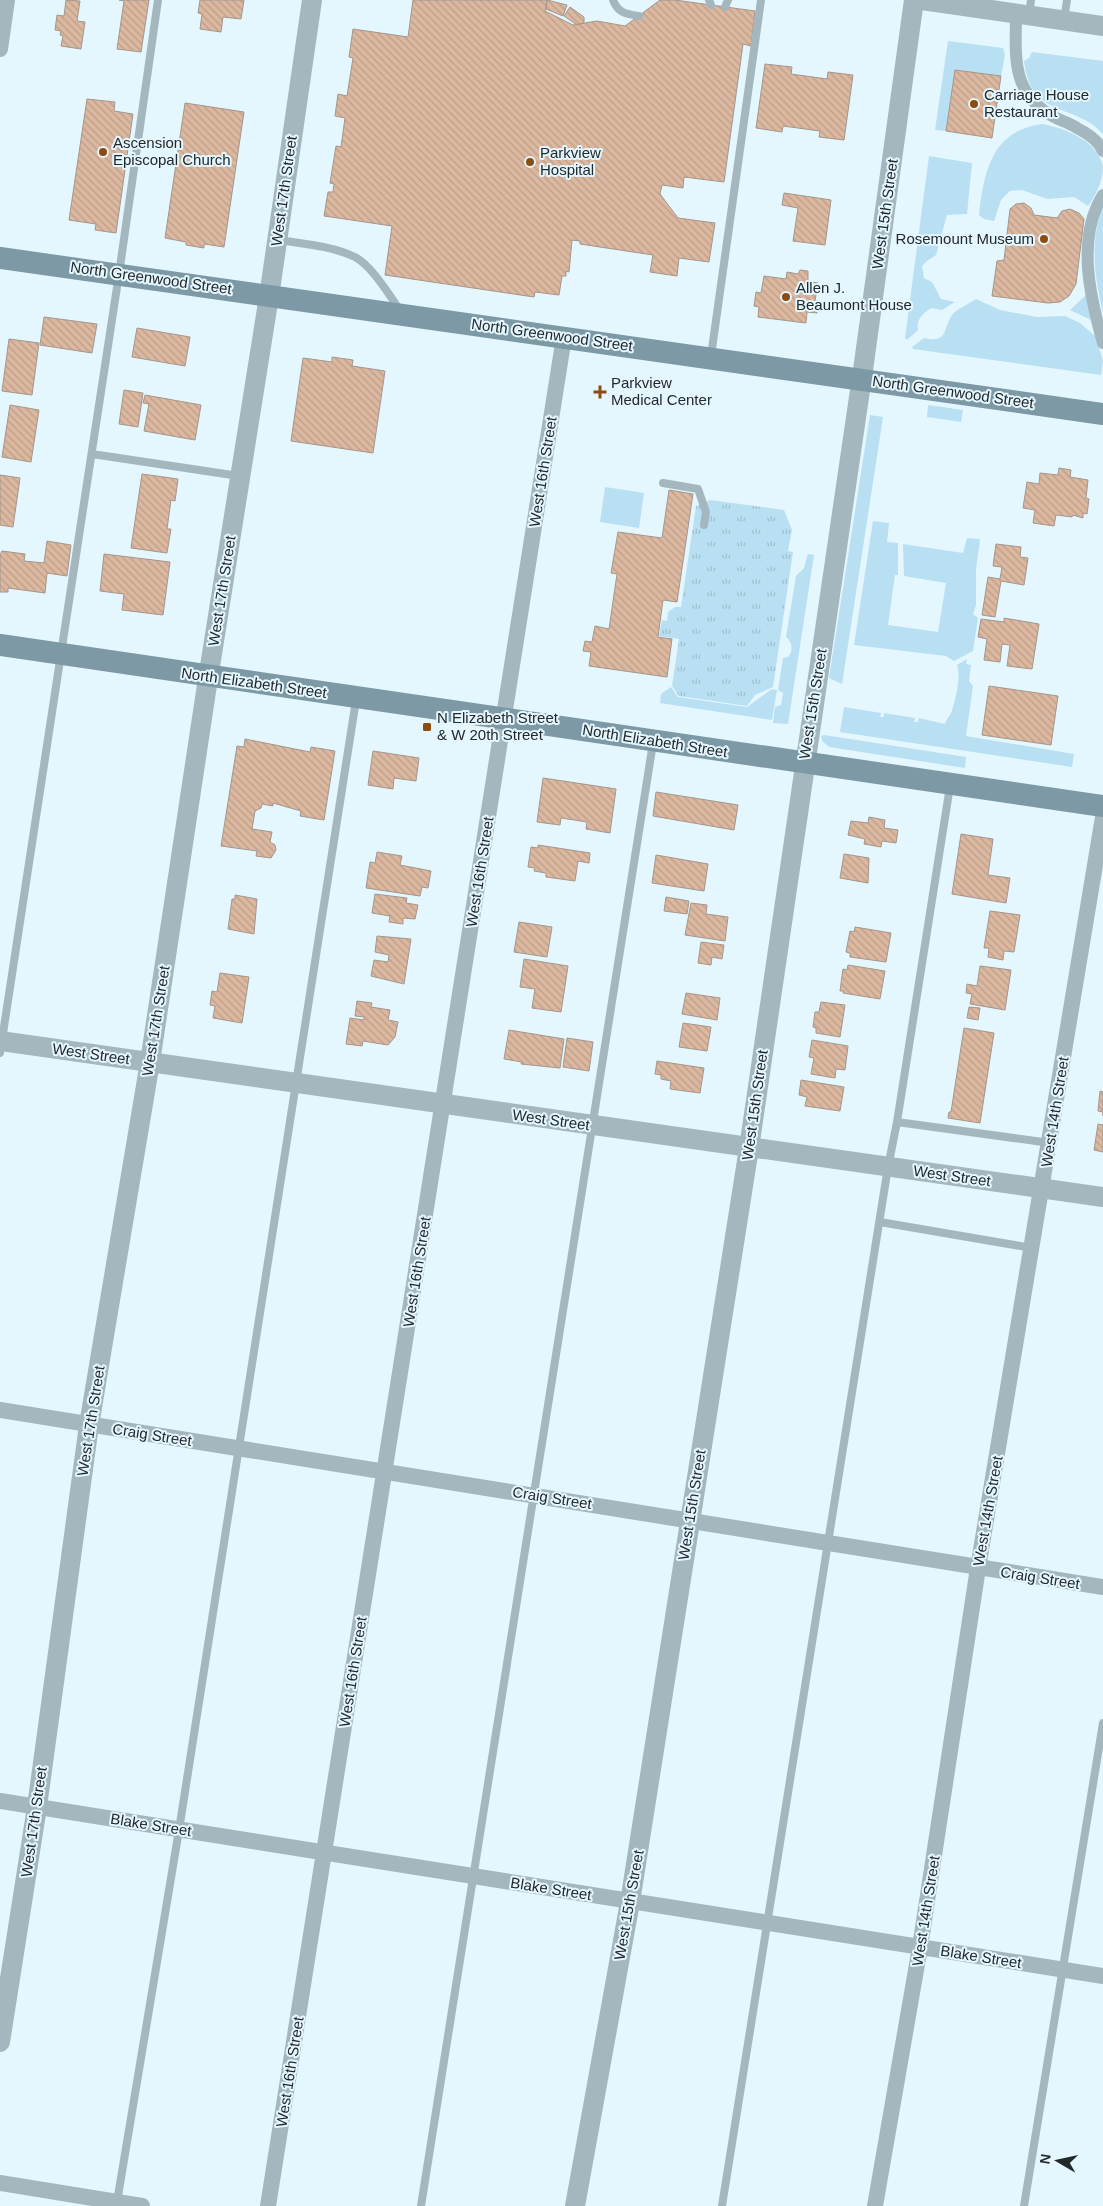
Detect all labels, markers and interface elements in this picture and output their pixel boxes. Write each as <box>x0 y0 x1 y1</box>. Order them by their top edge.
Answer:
place label: Carriage House Restaurant <box>984 86 1089 120</box>
marker: Carriage House Restaurant <box>968 98 980 110</box>
place label: Ascension Episcopal Church <box>113 134 231 168</box>
street label: West 17th Street <box>267 134 300 247</box>
place label: Parkview Hospital <box>540 144 601 178</box>
marker: Ascension Episcopal Church <box>97 146 109 158</box>
marker: Parkview Hospital <box>524 156 536 168</box>
street label: West 15th Street <box>868 157 901 270</box>
place label: Rosemount Museum <box>896 230 1034 247</box>
marker: Rosemount Museum <box>1038 233 1050 245</box>
street label: North Greenwood Street <box>69 258 234 297</box>
place label: Allen J. Beaumont House <box>796 279 912 313</box>
marker: Allen J. Beaumont House <box>780 291 792 303</box>
street label: North Greenwood Street <box>470 315 635 354</box>
street label: North Greenwood Street <box>871 372 1036 411</box>
place label: Parkview Medical Center <box>611 374 712 408</box>
marker: Parkview Medical Center <box>593 385 607 399</box>
street label: West 16th Street <box>525 415 560 528</box>
street label: West 17th Street <box>204 534 239 647</box>
street label: West 15th Street <box>795 647 830 760</box>
street label: North Elizabeth Street <box>180 664 329 701</box>
place label: N Elizabeth Street & W 20th Street <box>437 709 559 743</box>
marker: N Elizabeth Street & W 20th Street <box>421 721 433 733</box>
street label: North Elizabeth Street <box>581 721 730 761</box>
street label: West 16th Street <box>462 815 497 928</box>
street label: West 17th Street <box>138 964 173 1077</box>
street label: West Street <box>51 1040 132 1067</box>
street label: West 15th Street <box>738 1048 771 1161</box>
street label: West 14th Street <box>1037 1055 1072 1168</box>
street label: West Street <box>511 1106 592 1133</box>
street label: West Street <box>912 1162 993 1189</box>
street label: West 16th Street <box>399 1215 434 1328</box>
street label: West 17th Street <box>73 1364 108 1477</box>
street label: Craig Street <box>111 1420 194 1449</box>
street label: West 15th Street <box>674 1448 709 1561</box>
street label: West 14th Street <box>969 1454 1006 1567</box>
street label: Craig Street <box>511 1483 594 1512</box>
street label: Craig Street <box>999 1563 1082 1592</box>
street label: West 16th Street <box>335 1615 370 1728</box>
street label: West 17th Street <box>17 1765 50 1878</box>
street label: Blake Street <box>109 1810 194 1839</box>
street label: West 15th Street <box>610 1848 647 1961</box>
street label: West 14th Street <box>908 1854 943 1967</box>
street label: Blake Street <box>509 1874 594 1903</box>
street label: Blake Street <box>939 1942 1024 1971</box>
street label: West 16th Street <box>272 2015 307 2128</box>
north arrow <box>1033 2136 1083 2186</box>
text: N <box>1036 2153 1054 2165</box>

